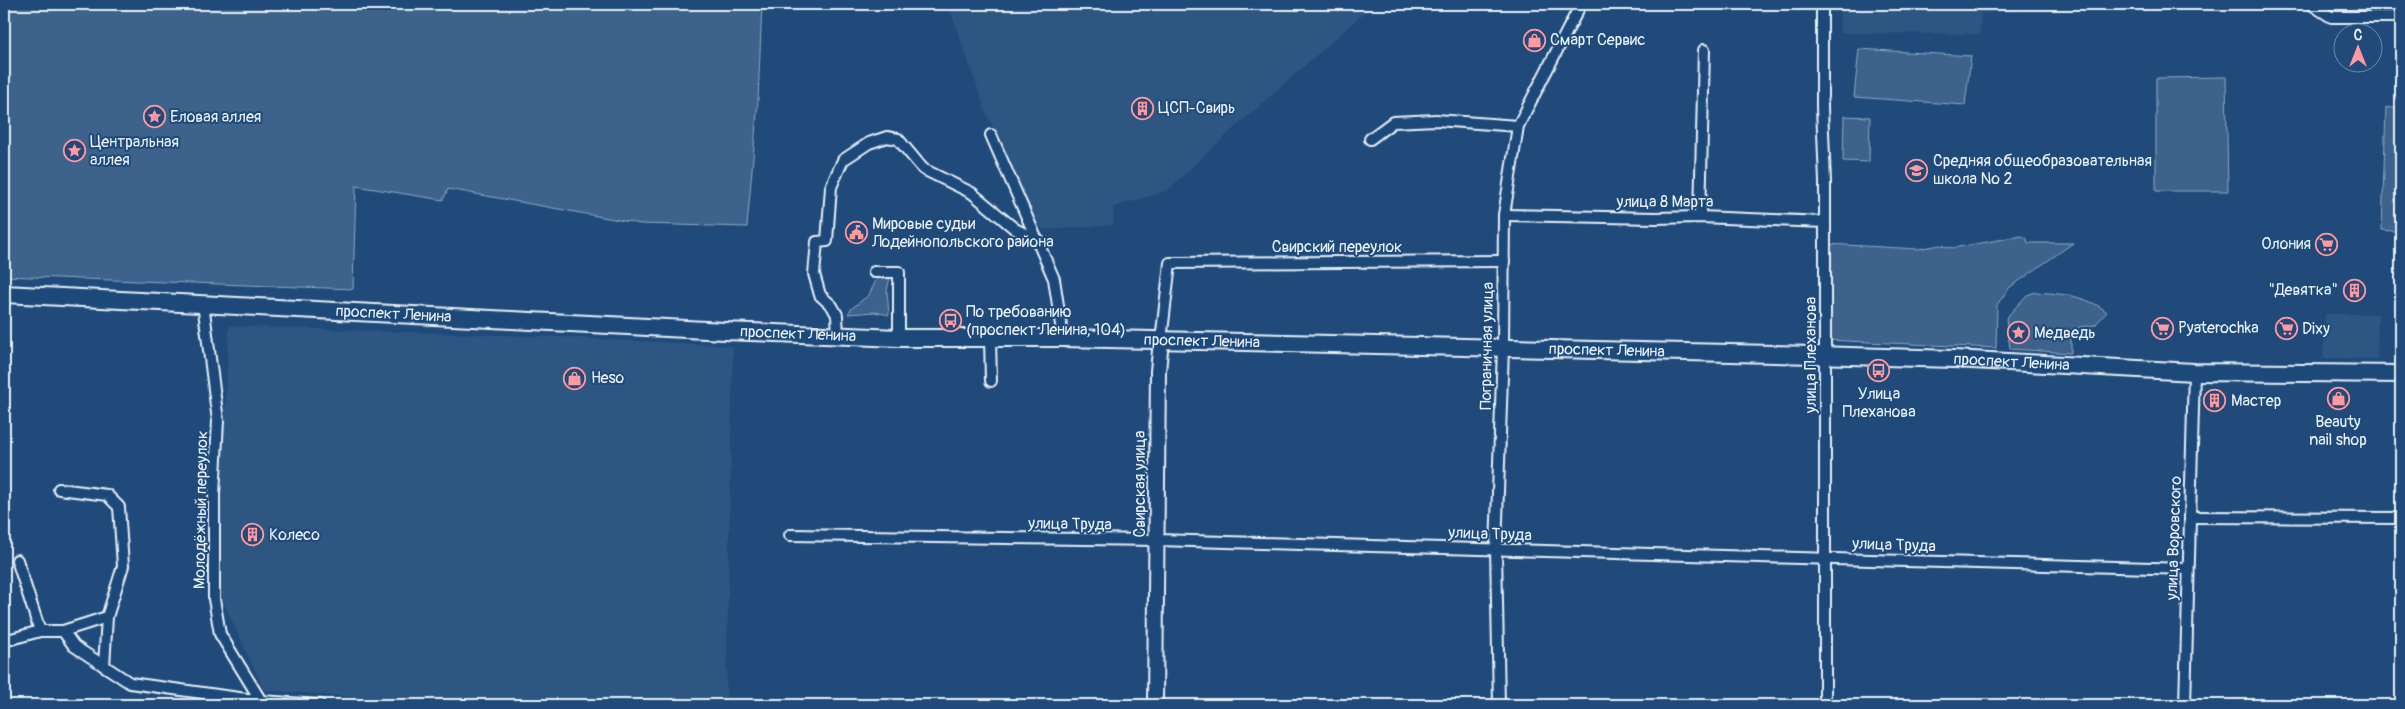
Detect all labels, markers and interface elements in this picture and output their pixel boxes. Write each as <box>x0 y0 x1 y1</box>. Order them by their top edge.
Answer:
north arrow <box>2332 22 2382 72</box>
text: С <box>2354 27 2363 44</box>
shop icon: Смарт Сервис <box>1522 28 1546 52</box>
place label: Смарт Сервис <box>1550 30 1645 50</box>
building icon: ЦСП-Свирь <box>1130 96 1154 120</box>
place label: ЦСП-Свирь <box>1158 98 1235 118</box>
place icon: Еловая аллея <box>142 105 166 129</box>
place label: Еловая аллея <box>170 107 261 127</box>
place label: Центральная аллея <box>90 132 179 170</box>
place icon: Центральная аллея <box>62 139 86 163</box>
place label: Средняя общеобразовательная школа № 2 <box>1933 151 2152 189</box>
school or university icon: Средняя общеобразовательная школа № 2 <box>1905 158 1929 182</box>
street label: улица 8 Марта <box>1616 192 1713 212</box>
place label: Мировые судьи Лодейнопольского района <box>871 214 1054 252</box>
public building icon: Мировые судьи Лодейнопольского района <box>844 221 868 245</box>
supermarket icon: Олония <box>2315 232 2339 256</box>
place label: Олония <box>2261 234 2311 254</box>
street label: Свирский переулок <box>1272 237 1402 257</box>
building icon: "Девятка" <box>2342 278 2366 302</box>
place label: "Девятка" <box>2268 280 2338 300</box>
street label: Пограничная улица <box>1476 282 1498 410</box>
street label: улица Плеханова <box>1801 297 1821 414</box>
street label: проспект Ленина <box>335 301 452 327</box>
place label: По требованию (проспект Ленина, 104) <box>966 302 1126 340</box>
bus stop icon: По требованию (проспект Ленина, 104) <box>938 309 962 333</box>
supermarket icon: Pyaterochka <box>2150 316 2174 340</box>
supermarket icon: Dixy <box>2274 317 2298 341</box>
place label: Pyaterochka <box>2178 318 2259 338</box>
place label: Dixy <box>2302 319 2330 339</box>
place icon: Медведь <box>2006 321 2030 345</box>
street label: проспект Ленина <box>739 322 857 346</box>
place label: Медведь <box>2034 323 2096 343</box>
street label: проспект Ленина <box>1143 330 1260 352</box>
street label: проспект Ленина <box>1548 339 1665 362</box>
street label: проспект Ленина <box>1953 349 2070 375</box>
bus stop icon: Улица Плеханова <box>1867 358 1891 382</box>
shop icon: Heso <box>563 366 587 390</box>
place label: Heso <box>591 368 625 388</box>
place label: Улица Плеханова <box>1842 384 1916 422</box>
shop icon: Beauty nail shop <box>2326 386 2350 410</box>
building icon: Мастер <box>2203 389 2227 413</box>
place label: Мастер <box>2231 391 2281 411</box>
place label: Beauty nail shop <box>2309 412 2367 450</box>
street label: Свирская улица <box>1130 430 1150 538</box>
street label: Молодёжный переулок <box>190 431 212 589</box>
street label: улица Воровского <box>2162 475 2186 601</box>
street label: улица Труда <box>1027 513 1112 535</box>
building icon: Колесо <box>241 523 265 547</box>
street label: улица Труда <box>1447 523 1532 545</box>
place label: Колесо <box>269 525 320 545</box>
street label: улица Труда <box>1851 534 1936 556</box>

